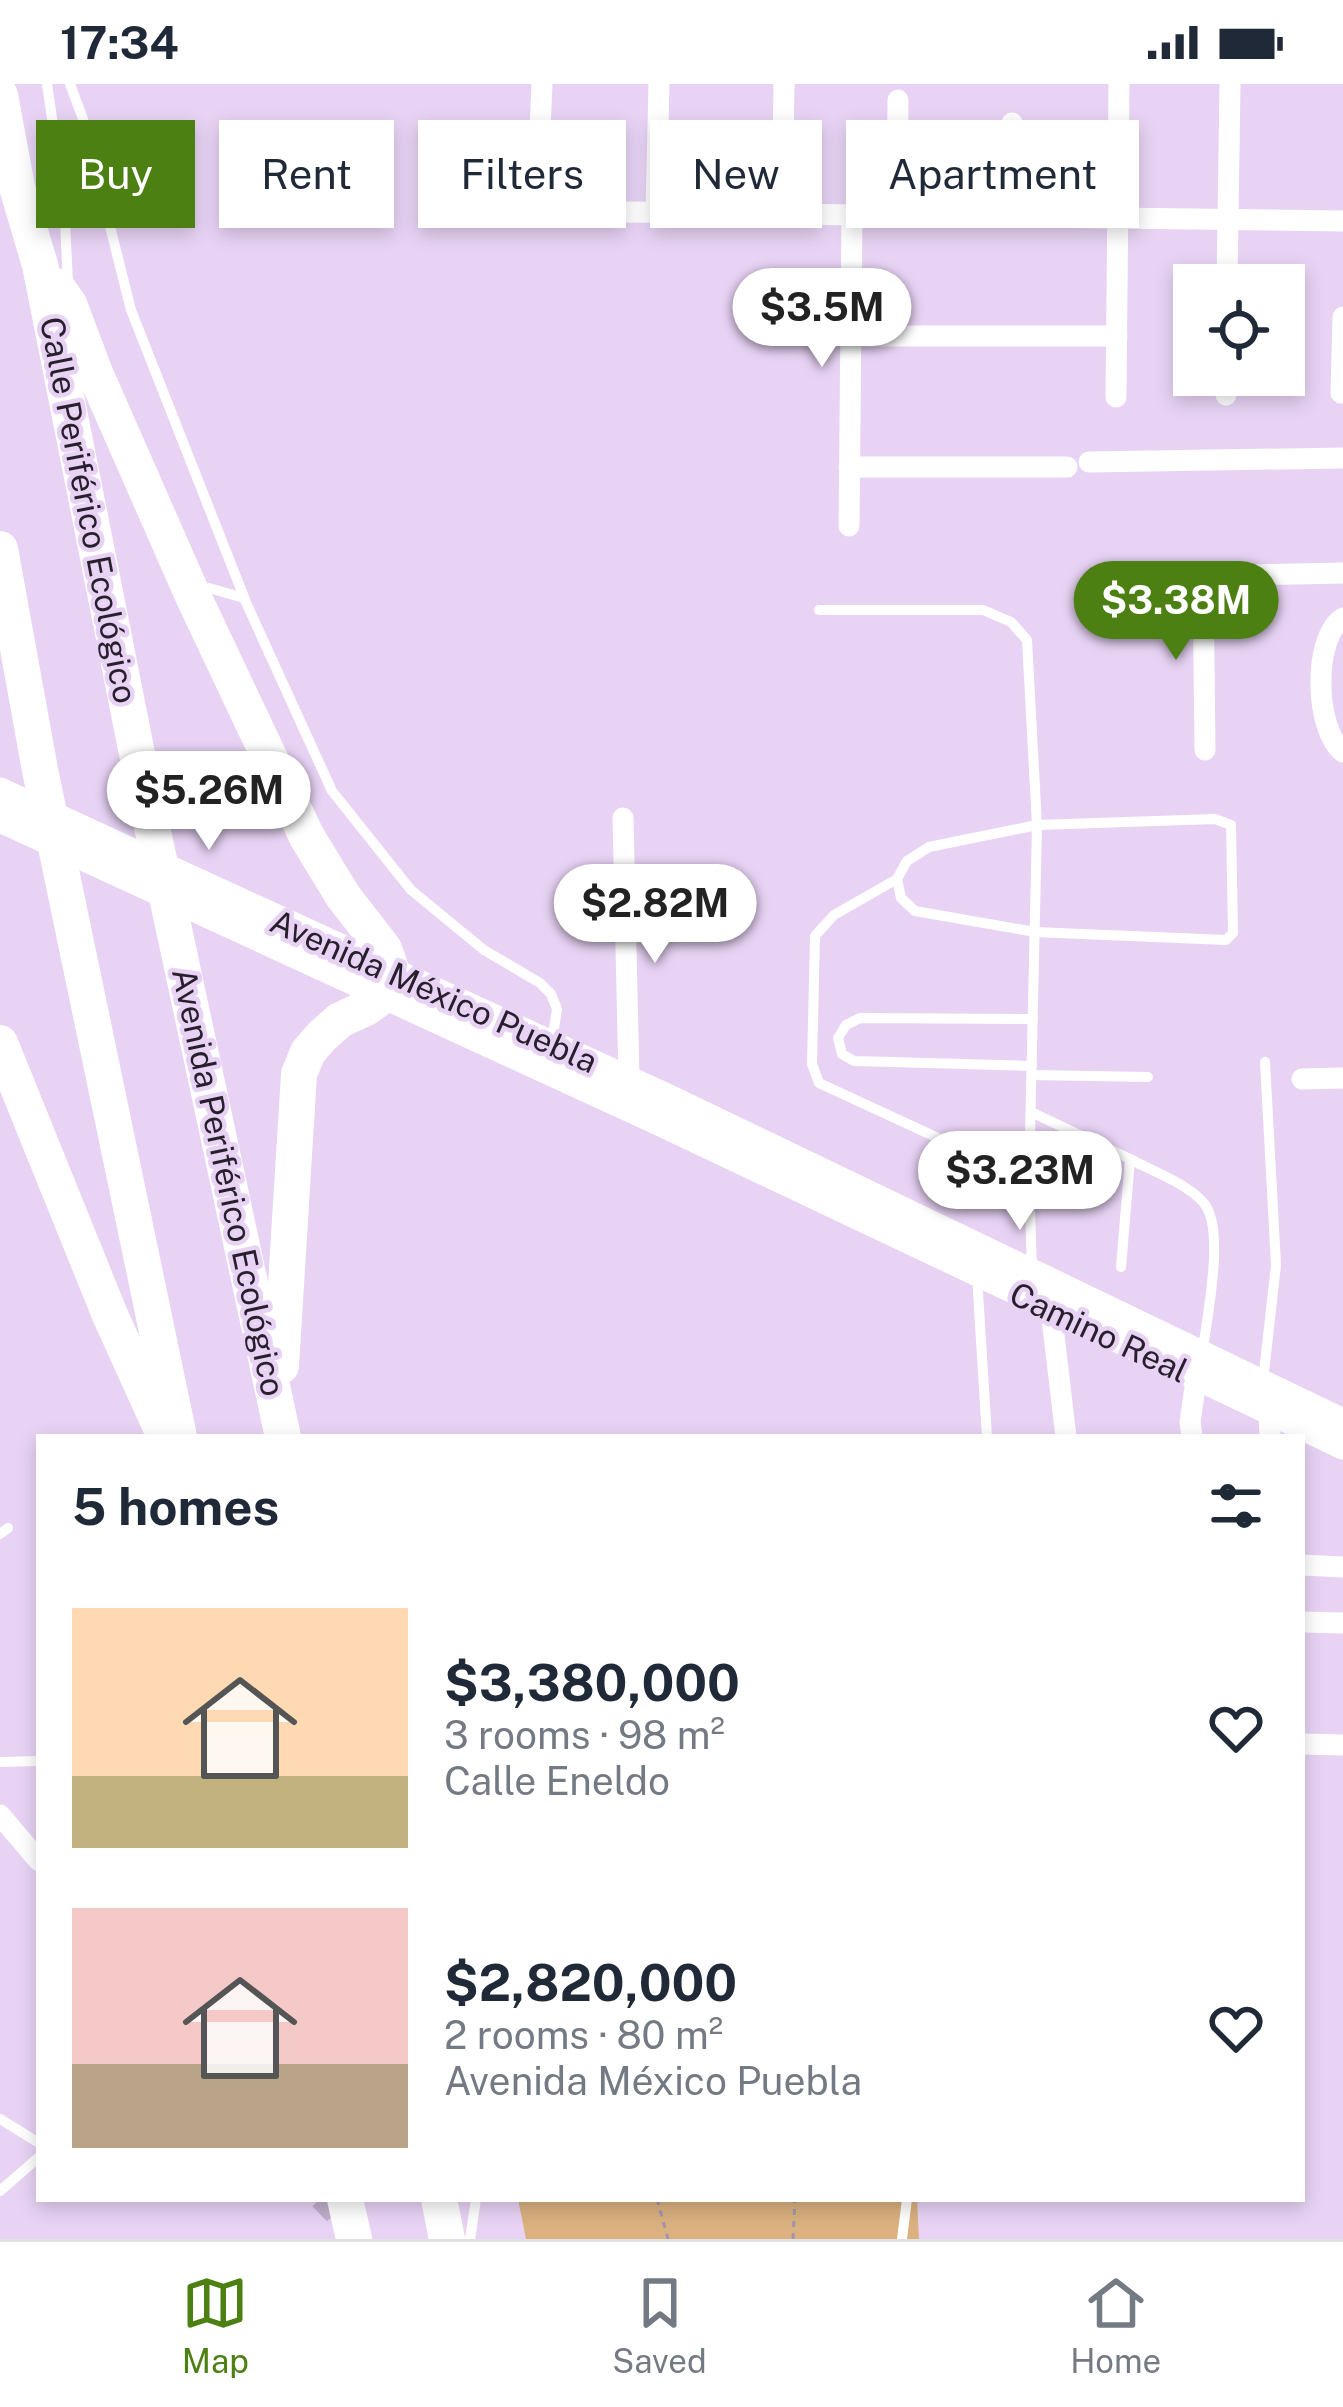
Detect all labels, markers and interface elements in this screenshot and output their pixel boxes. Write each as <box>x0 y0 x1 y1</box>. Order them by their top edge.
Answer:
text: 17:34 <box>60 16 179 69</box>
chip: Buy <box>36 120 195 228</box>
chip: Rent <box>219 120 394 228</box>
chip: Filters <box>418 120 626 228</box>
chip: New <box>650 120 822 228</box>
chip: Apartment <box>846 120 1139 228</box>
map controls <box>1173 264 1305 396</box>
button: locate <box>1173 264 1305 396</box>
pin: $3.5M <box>738 268 906 370</box>
text: $3.5M <box>759 284 885 330</box>
street label: Calle Periférico Ecológico <box>33 313 145 707</box>
pin: $3.38M <box>1078 561 1274 663</box>
text: $3.38M <box>1101 577 1251 623</box>
pin: $5.26M <box>111 751 307 853</box>
text: $5.26M <box>134 767 284 813</box>
pin: $2.82M <box>557 864 753 966</box>
text: $2.82M <box>581 880 729 926</box>
street label: Avenida México Puebla <box>265 902 603 1080</box>
street label: Avenida Periférico Ecológico <box>165 964 293 1400</box>
pin: $3.23M <box>922 1131 1118 1233</box>
text: $3.23M <box>945 1147 1095 1193</box>
street label: Camino Real <box>1004 1274 1194 1390</box>
icon: filters <box>1203 1473 1269 1539</box>
text: 5 homes <box>72 1477 279 1536</box>
text: $3,380,000 <box>444 1653 740 1712</box>
icon: home <box>168 1656 312 1800</box>
icon: heart <box>1203 1695 1269 1761</box>
text: 3 rooms · 98 m² <box>444 1712 725 1758</box>
text: Calle Eneldo <box>444 1758 670 1804</box>
text: $2,820,000 <box>444 1953 737 2012</box>
icon: home <box>168 1956 312 2100</box>
icon: heart <box>1203 1995 1269 2061</box>
text: 2 rooms · 80 m² <box>444 2012 723 2058</box>
text: Avenida México Puebla <box>444 2058 862 2104</box>
tab: Map <box>182 2270 249 2380</box>
tab: Saved <box>612 2270 707 2380</box>
tab: Home <box>1070 2270 1161 2380</box>

